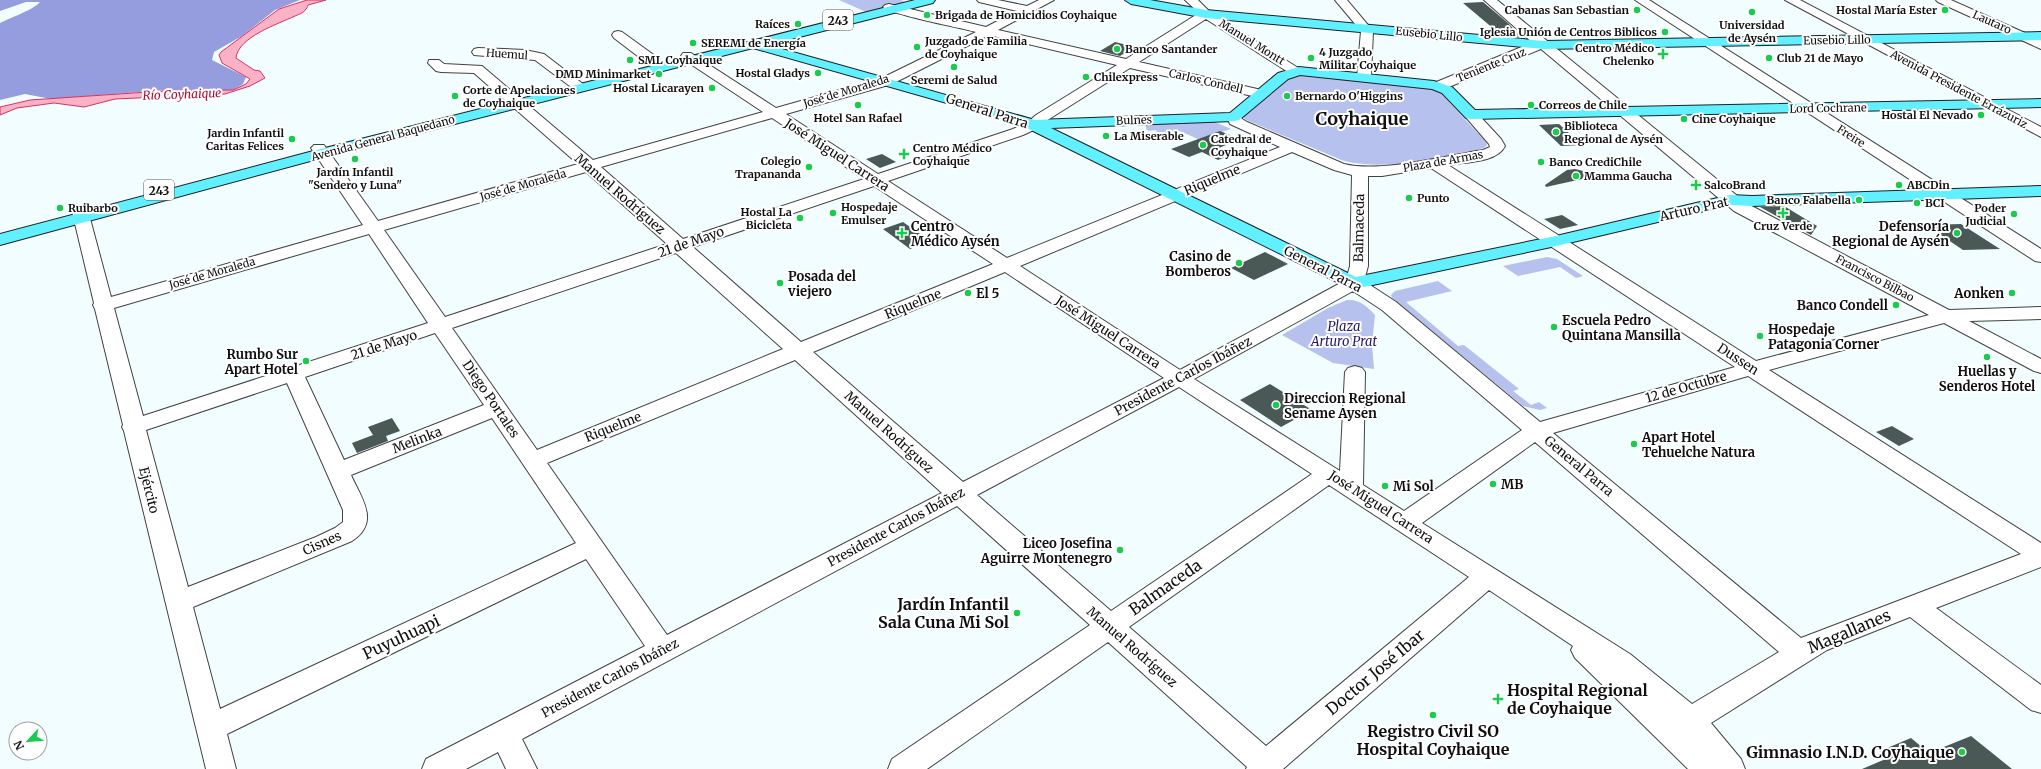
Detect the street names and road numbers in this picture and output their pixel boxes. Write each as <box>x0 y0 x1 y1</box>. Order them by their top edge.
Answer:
street label: Lautaro <box>1970 7 2014 37</box>
road number: 243 <box>823 10 853 30</box>
street label: Manuel Montt <box>1216 16 1288 68</box>
street label: Eusebio Lillo <box>1395 24 1464 45</box>
street label: Eusebio Lillo <box>1803 32 1871 48</box>
street label: Teniente Cruz <box>1454 45 1528 85</box>
street label: Huemul <box>485 46 529 62</box>
street label: Avenida Presidente Errázuriz <box>1887 46 2030 131</box>
street label: Carlos Condell <box>1168 66 1245 96</box>
street label: José de Moraleda <box>800 71 891 111</box>
street label: General Parra <box>944 90 1030 132</box>
street label: Lord Cochrane <box>1789 100 1867 116</box>
street label: Avenida General Baquedano <box>309 112 457 164</box>
street label: Bulnes <box>1116 112 1152 128</box>
street label: José Miguel Carrera <box>781 114 893 195</box>
street label: Freire <box>1834 122 1868 150</box>
street label: Plaza de Armas <box>1402 147 1484 175</box>
street label: Manuel Rodríguez <box>571 150 669 238</box>
street label: Riquelme <box>1181 160 1243 199</box>
street label: José de Moraleda <box>477 166 568 204</box>
road number: 243 <box>144 180 174 200</box>
street label: Arturo Prat <box>1657 193 1730 225</box>
street label: Balmaceda <box>1350 194 1368 262</box>
street label: 21 de Mayo <box>656 223 727 261</box>
street label: General Parra <box>1281 242 1365 296</box>
street label: Francisco Bilbao <box>1833 251 1917 305</box>
street label: José de Moraleda <box>166 254 257 292</box>
street label: Riquelme <box>882 285 944 323</box>
street label: José Miguel Carrera <box>1052 291 1164 372</box>
street label: 21 de Mayo <box>349 326 420 364</box>
street label: Presidente Carlos Ibáñez <box>1111 333 1255 419</box>
street label: Dussen <box>1714 339 1762 379</box>
street label: Diego Portales <box>459 357 523 441</box>
street label: 12 de Octubre <box>1643 367 1729 407</box>
street label: Manuel Rodríguez <box>841 387 937 477</box>
street label: Riquelme <box>582 408 644 446</box>
street label: Melinka <box>390 423 444 457</box>
street label: General Parra <box>1541 432 1617 500</box>
street label: Ejército <box>135 465 163 515</box>
street label: José Miguel Carrera <box>1325 466 1437 547</box>
street label: Presidente Carlos Ibáñez <box>824 484 968 570</box>
street label: Cisnes <box>300 527 344 559</box>
street label: Balmaceda <box>1125 554 1206 619</box>
street label: Manuel Rodríguez <box>1083 603 1181 691</box>
street label: Magallanes <box>1805 605 1894 657</box>
street label: Puyuhuapi <box>359 610 443 664</box>
street label: Doctor José Ibar <box>1322 625 1428 719</box>
street label: Presidente Carlos Ibáñez <box>538 635 682 721</box>

